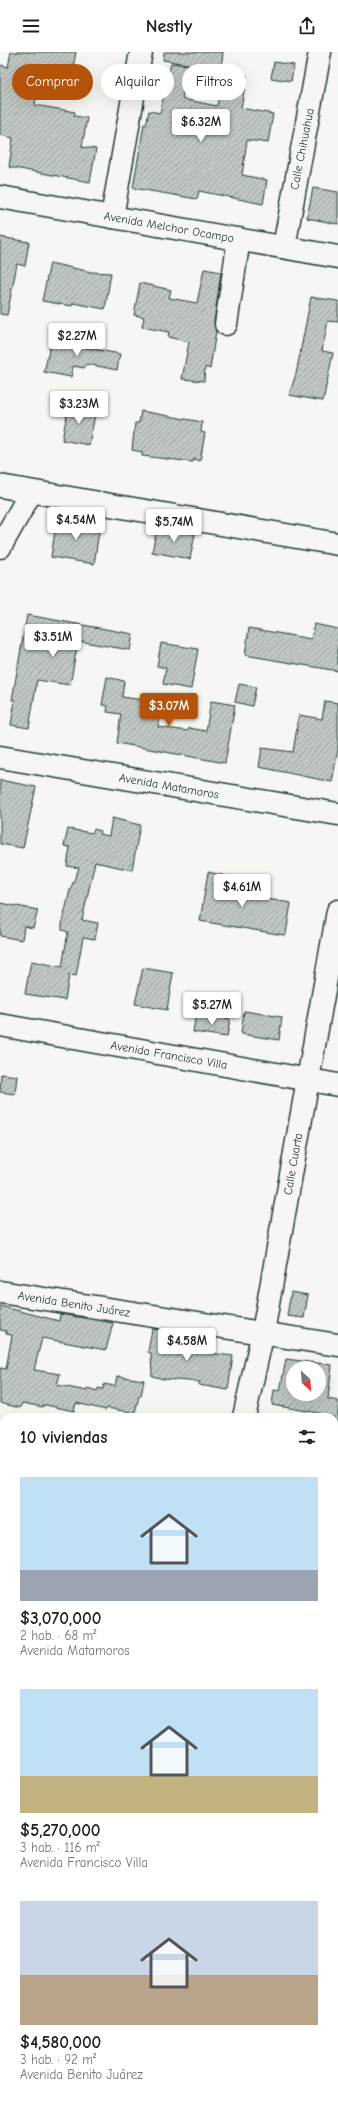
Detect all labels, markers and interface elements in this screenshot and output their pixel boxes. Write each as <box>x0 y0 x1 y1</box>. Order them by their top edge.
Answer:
icon: menu <box>20 15 42 37</box>
icon: share <box>296 15 318 37</box>
text: Nestly <box>146 16 192 37</box>
chip: Comprar <box>12 64 93 100</box>
chip: Alquilar <box>101 64 174 100</box>
chip: Filtros <box>182 64 246 100</box>
street label: Calle Chihuahua <box>287 107 317 191</box>
pin: $6.32M <box>168 109 234 143</box>
text: $6.32M <box>181 114 221 129</box>
street label: Avenida Melchor Ocampo <box>103 209 235 245</box>
pin: $2.27M <box>44 323 110 357</box>
text: $2.27M <box>57 328 97 343</box>
pin: $3.23M <box>46 391 112 425</box>
text: $3.23M <box>59 396 99 411</box>
pin: $4.54M <box>43 507 109 541</box>
pin: $5.74M <box>141 509 207 543</box>
text: $4.54M <box>56 512 96 527</box>
text: $5.74M <box>155 514 193 529</box>
pin: $3.51M <box>20 624 86 658</box>
text: $3.51M <box>33 629 73 644</box>
pin: $3.07M <box>136 693 202 727</box>
text: $3.07M <box>149 698 189 713</box>
street label: Avenida Matamoros <box>118 770 220 802</box>
pin: $4.61M <box>209 874 275 908</box>
text: $4.61M <box>223 879 261 894</box>
pin: $5.27M <box>179 992 245 1026</box>
text: $5.27M <box>192 997 232 1012</box>
street label: Avenida Francisco Villa <box>110 1038 228 1072</box>
street label: Calle Cuarta <box>281 1132 305 1196</box>
street label: Avenida Benito Juárez <box>17 1288 132 1320</box>
pin: $4.58M <box>154 1328 220 1362</box>
text: $4.58M <box>167 1333 207 1348</box>
north arrow <box>286 1361 326 1401</box>
map controls <box>286 1361 326 1401</box>
icon: filters <box>296 1426 318 1448</box>
text: 10 viviendas <box>20 1428 107 1447</box>
icon: home <box>133 1503 205 1575</box>
text: $3,070,000 <box>20 1609 101 1628</box>
text: 2 hab. · 68 m² <box>20 1628 96 1643</box>
text: Avenida Matamoros <box>20 1643 130 1658</box>
icon: home <box>133 1715 205 1787</box>
text: $5,270,000 <box>20 1821 101 1840</box>
text: 3 hab. · 116 m² <box>20 1840 100 1855</box>
text: Avenida Francisco Villa <box>20 1855 148 1870</box>
icon: home <box>133 1927 205 1999</box>
text: $4,580,000 <box>20 2033 101 2052</box>
text: 3 hab. · 92 m² <box>20 2052 96 2067</box>
text: Avenida Benito Juárez <box>20 2067 143 2082</box>

